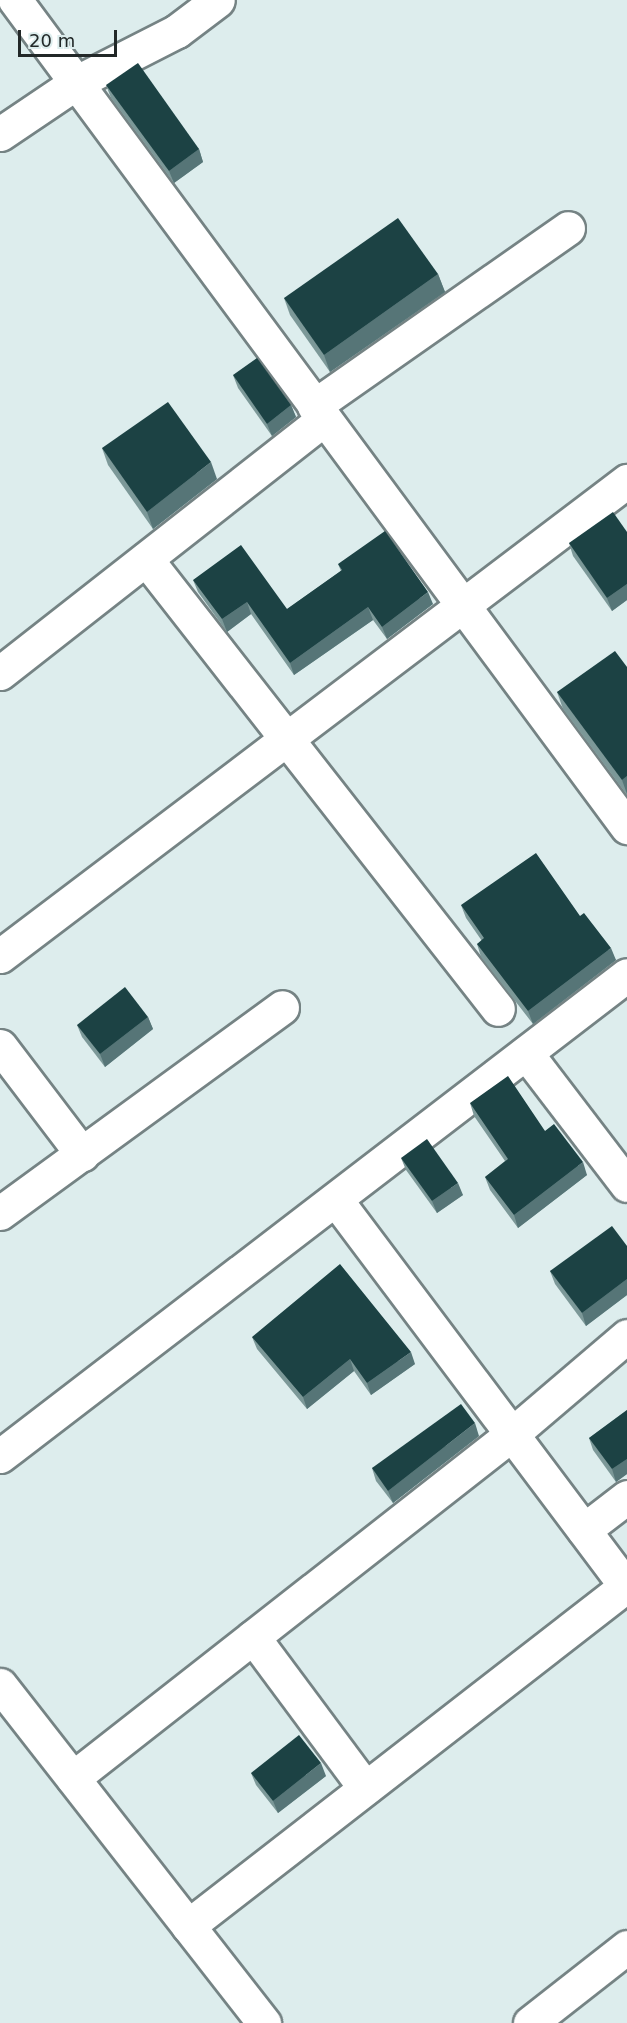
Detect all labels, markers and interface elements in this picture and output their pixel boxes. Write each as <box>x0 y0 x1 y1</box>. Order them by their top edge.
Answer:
scale bar <box>21 18 120 56</box>
text: 20 m <box>29 30 75 51</box>

